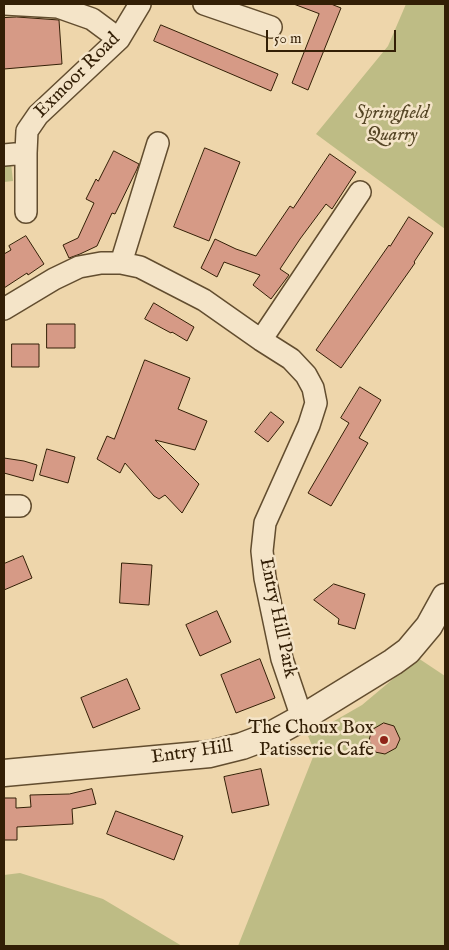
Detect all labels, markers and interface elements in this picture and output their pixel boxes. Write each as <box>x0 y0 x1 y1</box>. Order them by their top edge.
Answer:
scale bar <box>269 20 399 52</box>
street label: Exmoor Road <box>31 29 125 123</box>
text: 50 m <box>274 29 302 48</box>
park label: Springfield Quarry <box>355 103 429 147</box>
street label: Entry Hill Park <box>253 556 301 680</box>
place label: The Choux Box Patisserie Cafe <box>248 718 374 762</box>
marker: The Choux Box Patisserie Cafe <box>378 734 390 746</box>
street label: Entry Hill <box>150 736 234 770</box>

